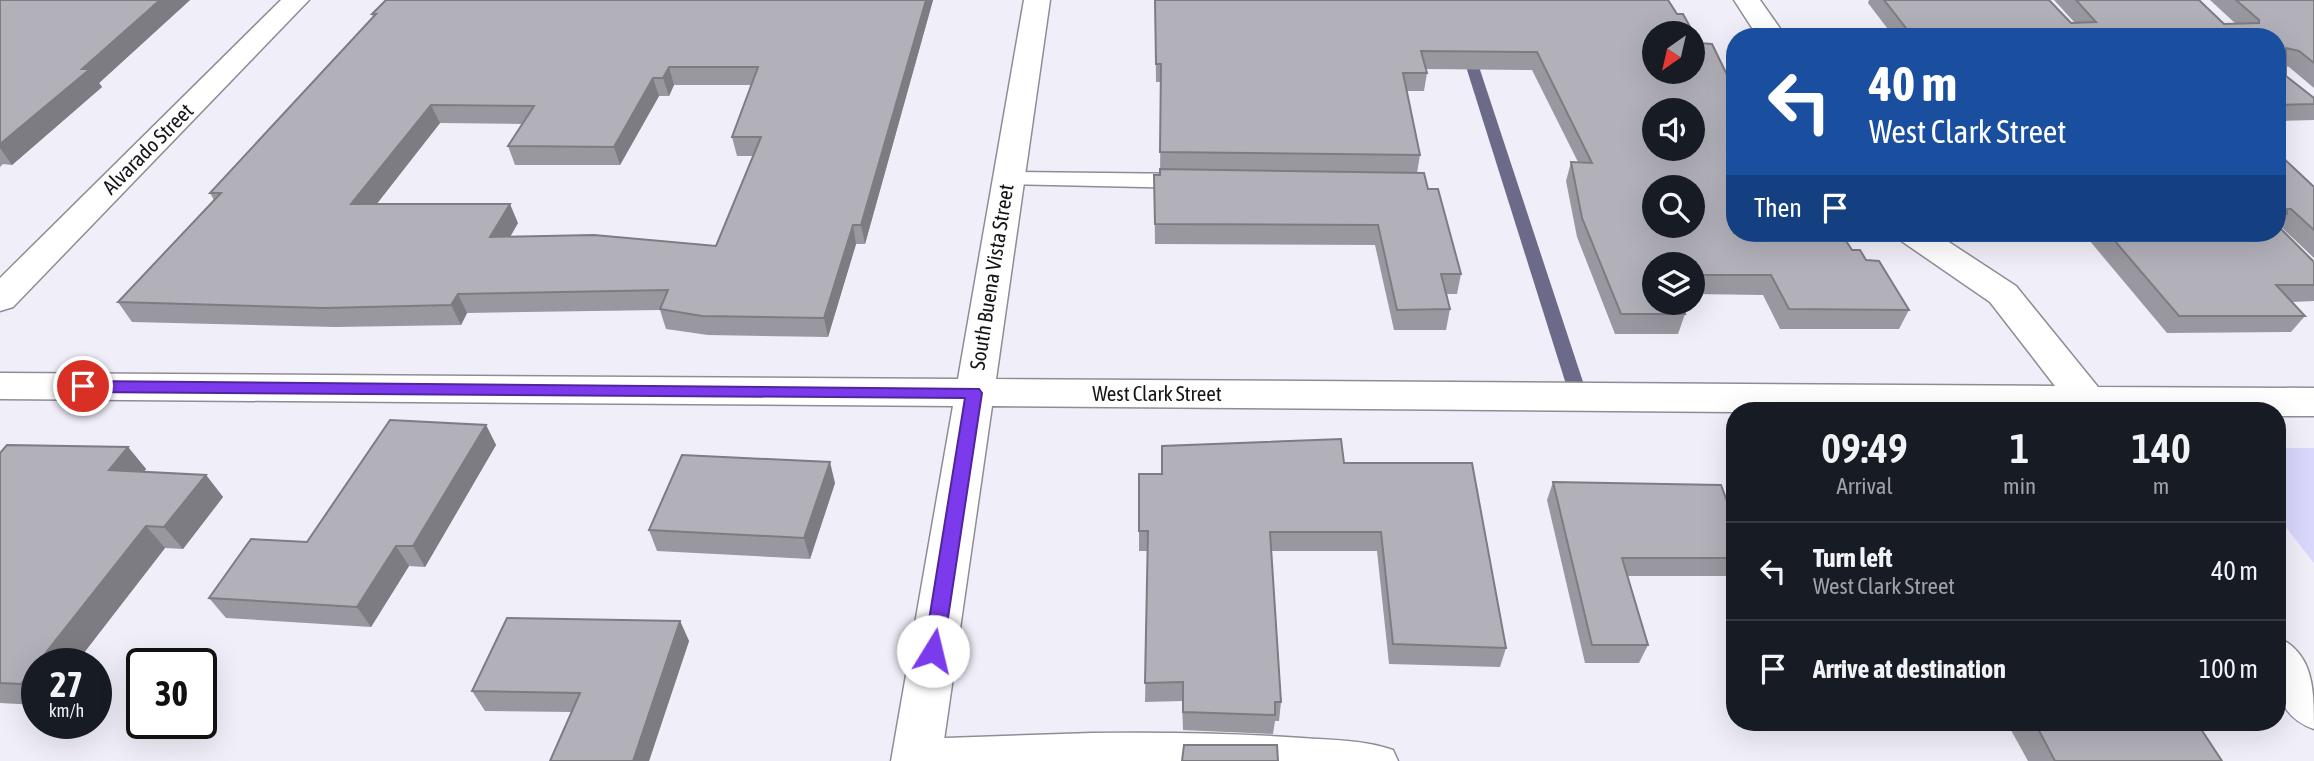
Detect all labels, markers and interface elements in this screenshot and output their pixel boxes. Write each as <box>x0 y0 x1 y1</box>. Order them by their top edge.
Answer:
north arrow <box>1642 21 1704 84</box>
map controls <box>1642 21 1705 315</box>
text: 40 m <box>1869 55 1957 111</box>
icon: left <box>1754 56 1845 147</box>
street label: Alvarado Street <box>97 98 198 199</box>
button: sound <box>1642 98 1705 161</box>
text: West Clark Street <box>1869 113 2067 150</box>
button: search <box>1642 175 1705 238</box>
street label: South Buena Vista Street <box>964 182 1018 371</box>
icon: arrive <box>1816 189 1854 227</box>
text: Then <box>1754 193 1802 223</box>
button: layers <box>1642 252 1705 315</box>
pin <box>53 356 113 416</box>
icon: arrive <box>64 367 102 405</box>
street label: West Clark Street <box>1092 381 1222 405</box>
text: 09:49 <box>1821 424 1908 472</box>
text: 1 <box>2010 424 2029 472</box>
text: 140 <box>2131 424 2191 472</box>
text: Arrival <box>1836 473 1893 499</box>
text: min <box>2003 473 2036 499</box>
text: m <box>2153 473 2169 499</box>
text: Turn left <box>1813 543 1893 573</box>
icon: left <box>1754 552 1792 590</box>
text: 40 m <box>2211 556 2258 586</box>
text: West Clark Street <box>1813 573 1955 599</box>
position arrow <box>896 614 970 688</box>
speed limit sign: 30 <box>126 648 217 739</box>
icon: arrive <box>1754 650 1792 688</box>
text: Arrive at destination <box>1813 654 2006 684</box>
text: 100 m <box>2199 654 2258 684</box>
text: 27 <box>50 664 83 704</box>
text: km/h <box>49 700 84 721</box>

